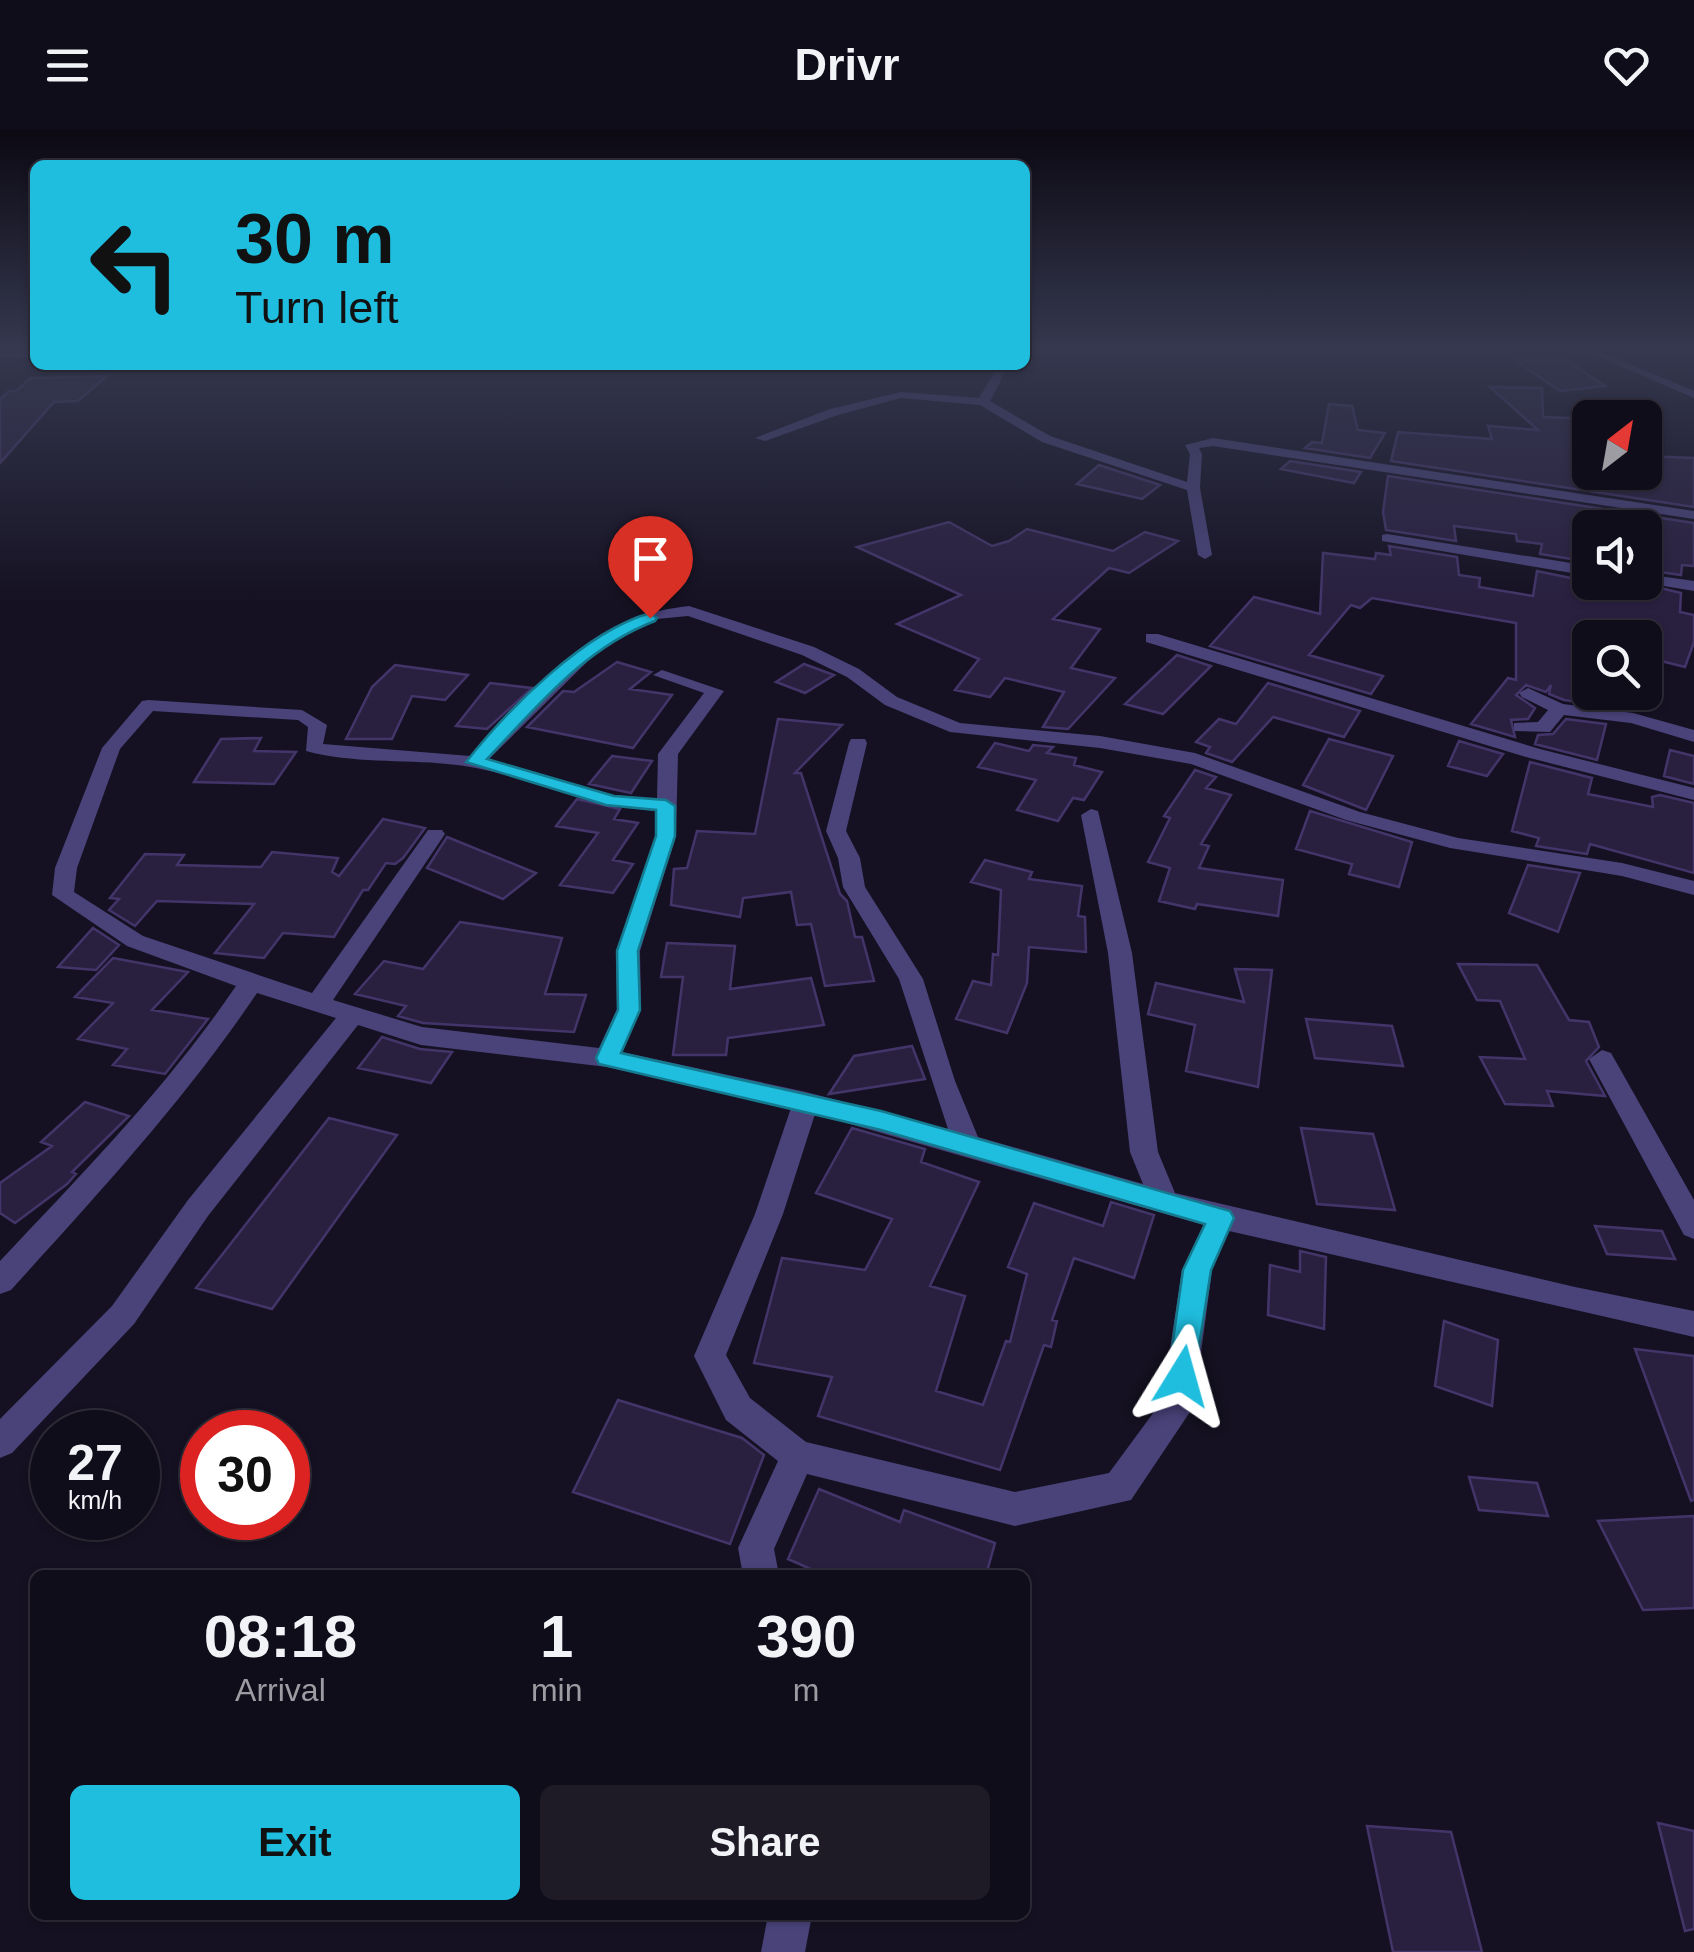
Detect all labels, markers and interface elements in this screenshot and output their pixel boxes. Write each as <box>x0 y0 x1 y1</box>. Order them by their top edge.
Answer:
icon: menu <box>40 38 95 93</box>
icon: heart <box>1599 38 1654 93</box>
text: Drivr <box>794 39 900 90</box>
icon: left <box>70 200 200 330</box>
text: 30 m <box>235 200 395 278</box>
text: Turn left <box>235 282 398 333</box>
north arrow <box>1572 400 1662 490</box>
map controls <box>1572 400 1662 710</box>
button: sound <box>1572 510 1662 600</box>
pin <box>608 516 693 619</box>
icon: arrive <box>623 531 678 586</box>
button: search <box>1572 620 1662 710</box>
position arrow <box>1130 1324 1234 1428</box>
speed limit sign: 30 <box>180 1410 310 1540</box>
text: 27 <box>67 1435 123 1491</box>
text: km/h <box>68 1486 122 1514</box>
text: 08:18 <box>204 1603 357 1670</box>
text: 1 <box>540 1603 573 1670</box>
text: 390 <box>756 1603 856 1670</box>
text: Arrival <box>235 1672 326 1708</box>
text: min <box>531 1672 582 1708</box>
text: m <box>793 1672 820 1708</box>
button: Exit <box>70 1785 520 1900</box>
button: Share <box>540 1785 990 1900</box>

